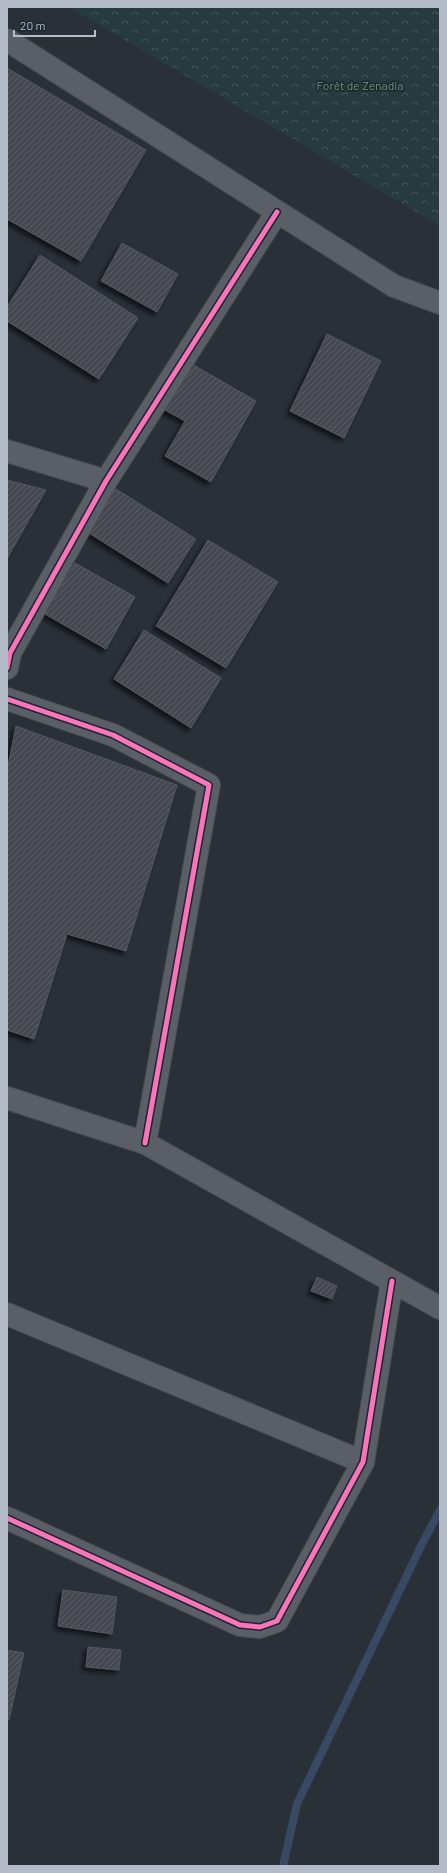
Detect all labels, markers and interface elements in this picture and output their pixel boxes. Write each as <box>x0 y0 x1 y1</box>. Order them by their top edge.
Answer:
scale bar <box>14 12 95 38</box>
text: 20 m <box>20 18 46 32</box>
park label: Forêt de Zenadia <box>317 78 403 92</box>

